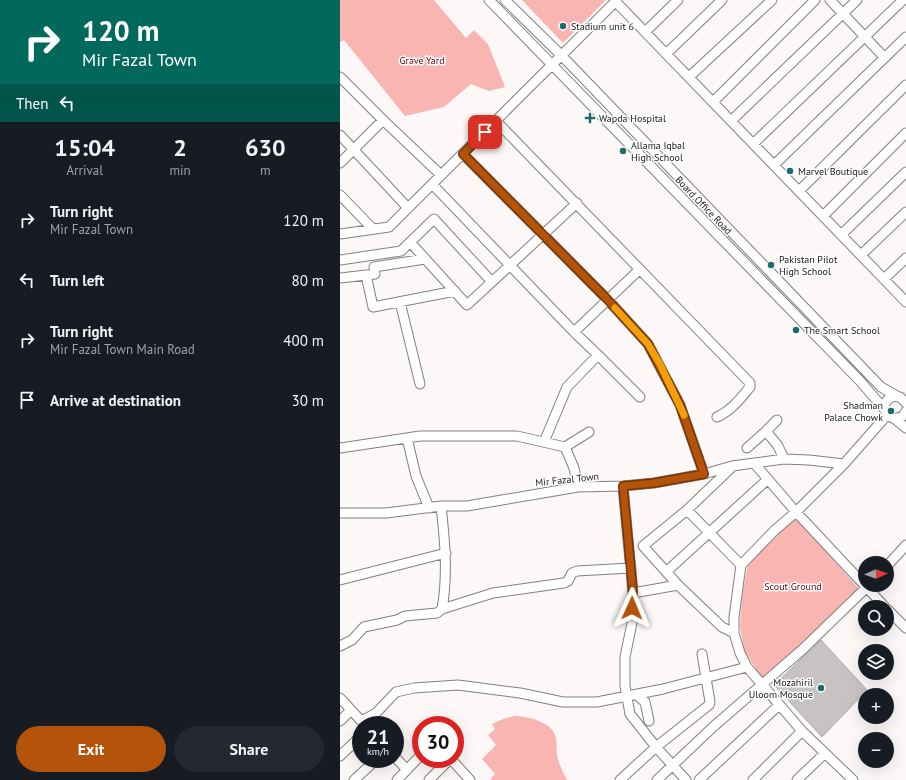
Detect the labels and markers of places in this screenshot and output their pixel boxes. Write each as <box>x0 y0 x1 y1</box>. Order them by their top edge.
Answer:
place label: Stadium unit 6 <box>571 20 634 33</box>
marker: Stadium unit 6 <box>558 21 568 31</box>
marker: Wapda Hospital <box>584 112 596 124</box>
place label: Wapda Hospital <box>599 112 666 125</box>
pin <box>468 115 502 149</box>
place label: Allama Iqbal High School <box>631 139 685 164</box>
marker: Allama Iqbal High School <box>618 146 628 156</box>
place label: Marvel Boutique <box>798 165 868 178</box>
marker: Marvel Boutique <box>785 166 795 176</box>
place label: Pakistan Pilot High School <box>779 253 838 278</box>
marker: Pakistan Pilot High School <box>766 260 776 270</box>
place label: The Smart School <box>804 324 880 337</box>
marker: The Smart School <box>791 325 801 335</box>
place label: Shadman Palace Chowk <box>824 399 883 424</box>
marker: Shadman Palace Chowk <box>886 406 896 416</box>
place label: Mozahiril Uloom Mosque <box>749 676 813 701</box>
marker: Mozahiril Uloom Mosque <box>816 683 826 693</box>

